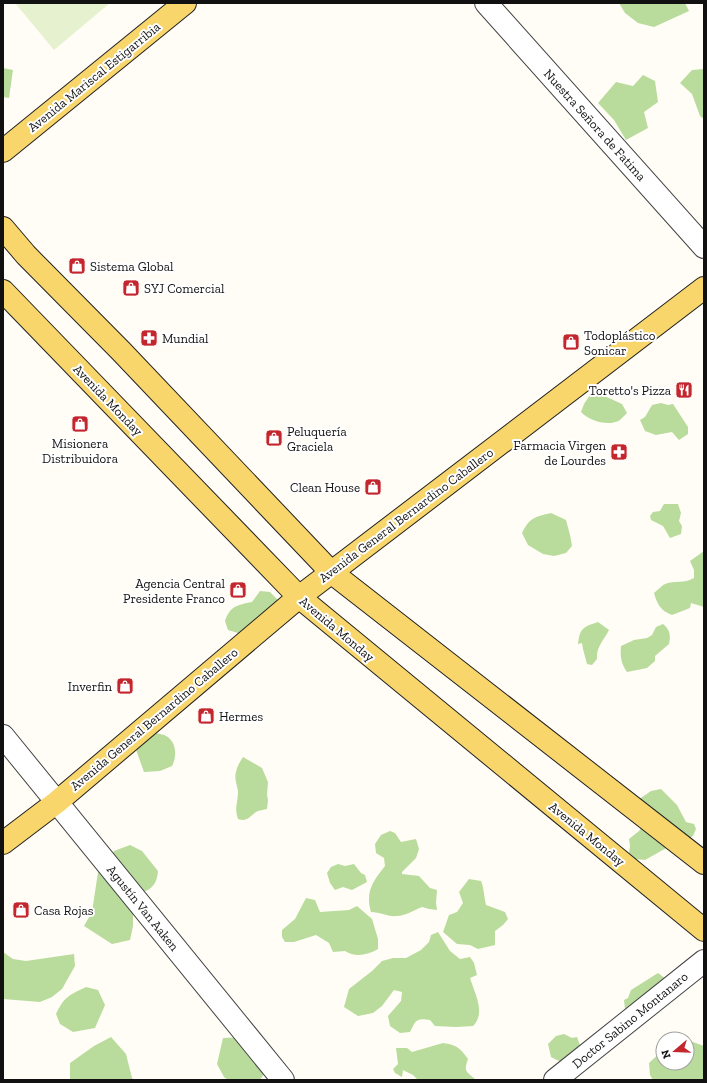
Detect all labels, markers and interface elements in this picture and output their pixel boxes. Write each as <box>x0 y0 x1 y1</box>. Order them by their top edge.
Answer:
street label: Avenida Mariscal Estigarribia <box>25 19 164 135</box>
street label: Nuestra Señora de Fatima <box>541 66 650 185</box>
shop icon: Sistema Global <box>67 256 87 276</box>
place label: Sistema Global <box>90 259 174 274</box>
shop icon: SYJ Comercial <box>121 278 141 298</box>
place label: SYJ Comercial <box>144 281 225 296</box>
pharmacy icon: Mundial <box>139 328 159 348</box>
place label: Todoplástico Sonicar <box>584 328 656 358</box>
place label: Mundial <box>162 331 209 346</box>
shop icon: Todoplástico Sonicar <box>561 332 581 352</box>
street label: Avenida Monday <box>70 361 146 439</box>
restaurant icon: Toretto's Pizza <box>674 380 694 400</box>
place label: Toretto's Pizza <box>589 383 672 398</box>
shop icon: Misionera Distribuidora <box>70 414 90 434</box>
place label: Peluquería Graciela <box>287 424 347 454</box>
shop icon: Peluquería Graciela <box>264 428 284 448</box>
place label: Misionera Distribuidora <box>42 436 119 466</box>
place label: Farmacia Virgen de Lourdes <box>513 438 607 468</box>
pharmacy icon: Farmacia Virgen de Lourdes <box>609 442 629 462</box>
street label: Avenida General Bernardino Caballero <box>316 444 496 585</box>
shop icon: Clean House <box>363 477 383 497</box>
place label: Clean House <box>290 480 360 495</box>
place label: Agencia Central Presidente Franco <box>123 576 226 606</box>
shop icon: Agencia Central Presidente Franco <box>228 580 248 600</box>
street label: Avenida Monday <box>297 593 378 665</box>
street label: Avenida General Bernardino Caballero <box>67 644 241 794</box>
shop icon: Inverfin <box>115 676 135 696</box>
place label: Inverfin <box>68 679 113 694</box>
shop icon: Hermes <box>196 706 216 726</box>
place label: Hermes <box>219 709 263 724</box>
street label: Avenida Monday <box>546 799 628 869</box>
street label: Agustín Van Aaken <box>104 862 182 954</box>
shop icon: Casa Rojas <box>11 900 31 920</box>
place label: Casa Rojas <box>34 903 94 919</box>
street label: Doctor Sabino Montanaro <box>569 968 691 1071</box>
north arrow <box>655 1031 695 1071</box>
text: N <box>658 1047 674 1060</box>

